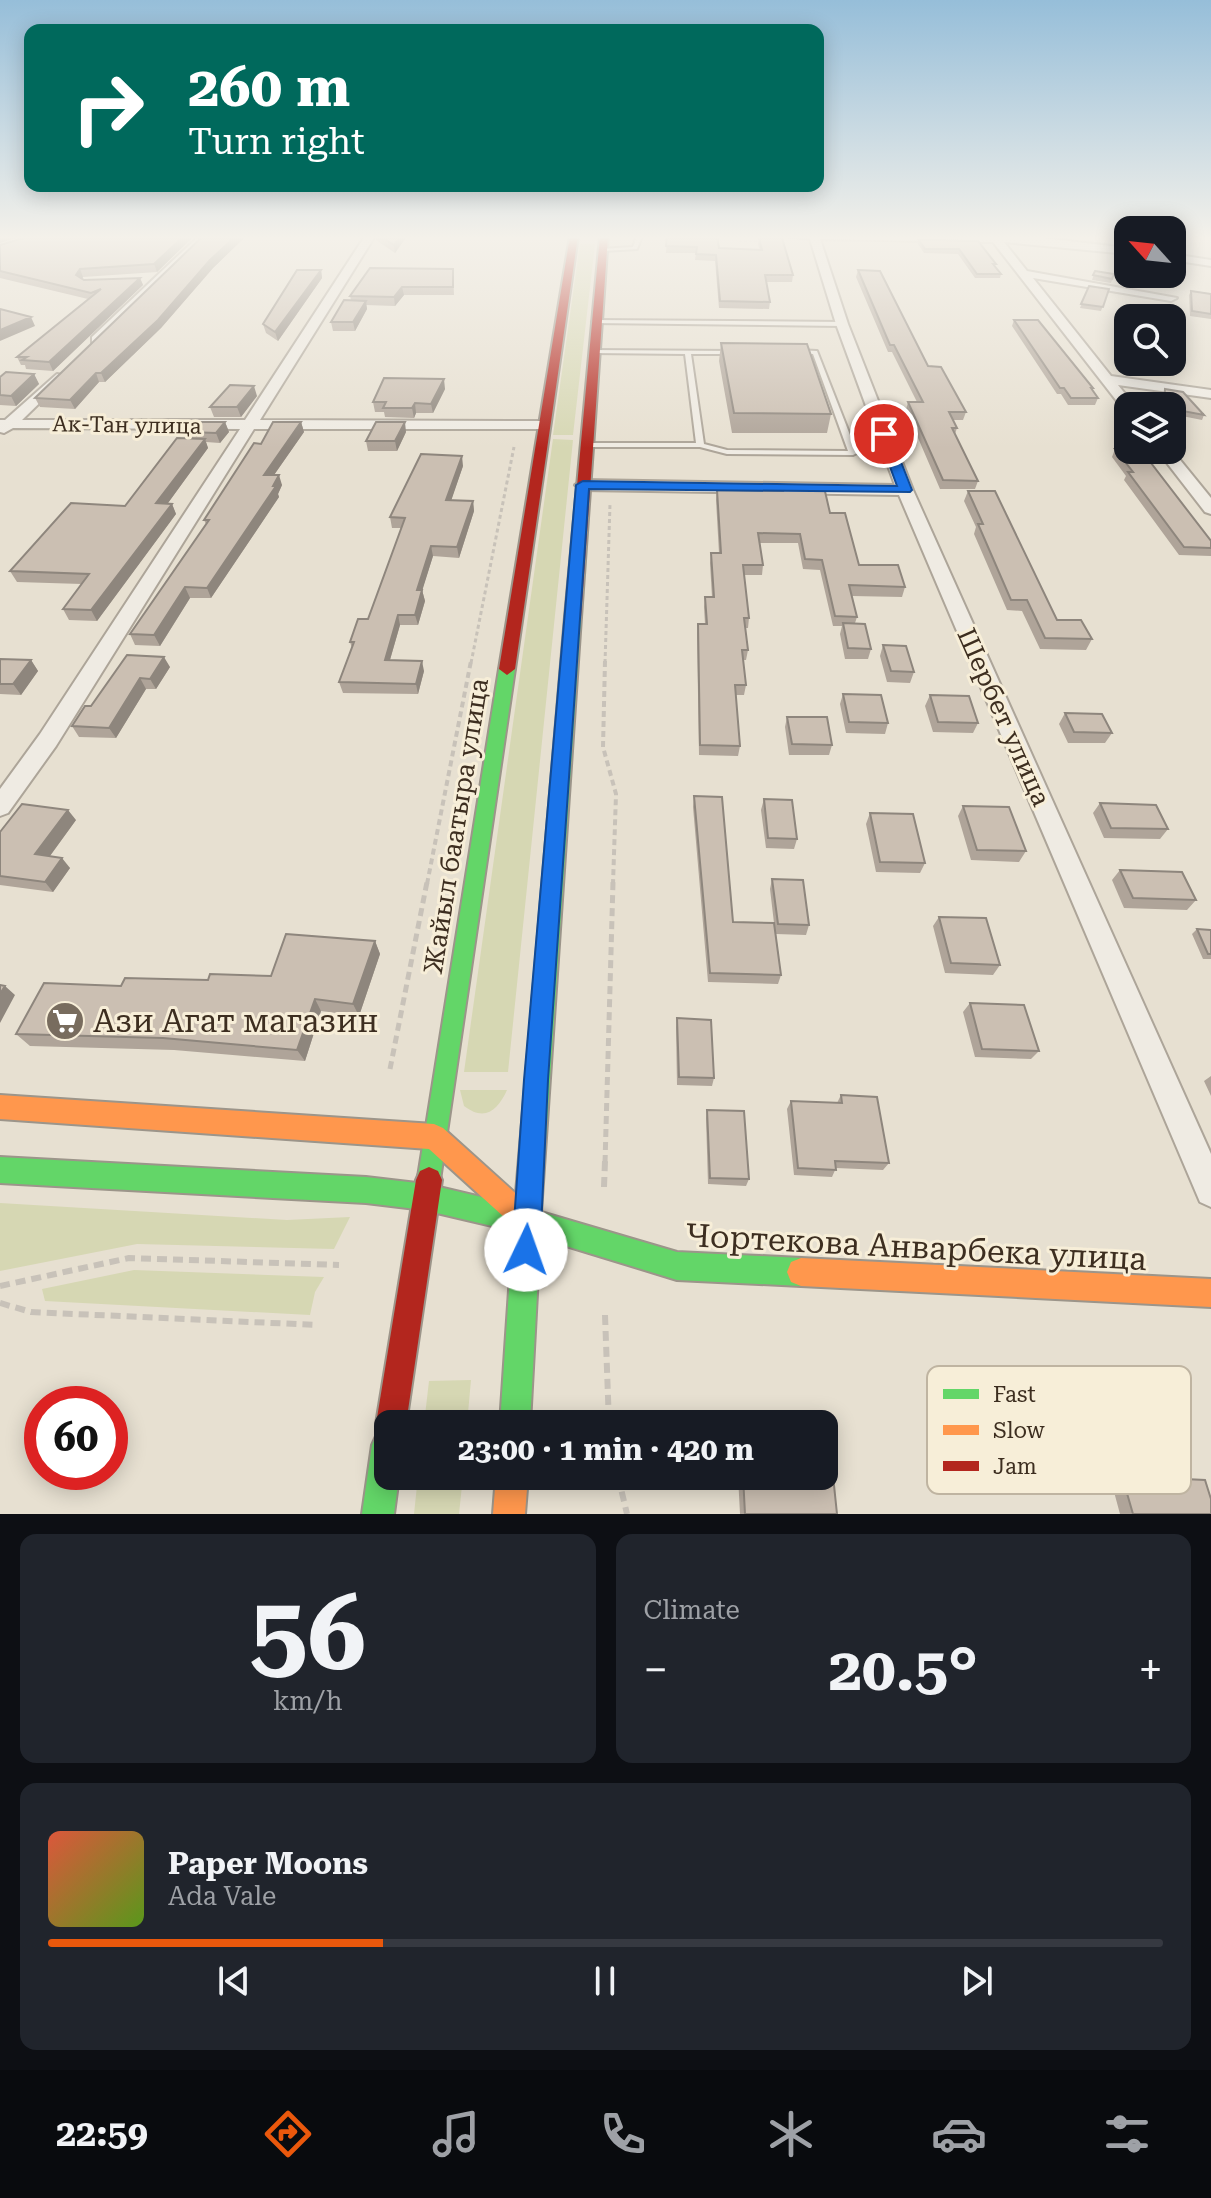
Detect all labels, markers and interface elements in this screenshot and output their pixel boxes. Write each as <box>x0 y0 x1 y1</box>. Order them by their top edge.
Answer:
text: 260 m <box>188 54 350 120</box>
icon: right <box>56 56 160 160</box>
text: Turn right <box>188 121 365 163</box>
north arrow <box>1114 216 1186 288</box>
map controls <box>1114 216 1186 464</box>
button: search <box>1114 304 1186 376</box>
button: layers <box>1114 392 1186 464</box>
pin <box>850 400 918 468</box>
street label: Ак-Тан улица <box>52 411 202 439</box>
icon: arrive <box>862 412 906 456</box>
street label: Шербет улица <box>951 623 1057 811</box>
street label: Жайыл баатыра улица <box>418 676 494 976</box>
supermarket icon: Ази Агат магазин <box>44 1000 86 1042</box>
place label: Ази Агат магазин <box>93 1002 378 1040</box>
position arrow <box>484 1208 568 1292</box>
street label: Чортекова Анварбека улица <box>684 1216 1148 1278</box>
legend <box>927 1366 1191 1494</box>
text: Fast <box>993 1382 1036 1407</box>
speed limit sign: 60 <box>24 1386 128 1490</box>
text: Slow <box>993 1418 1046 1443</box>
text: 23:00 · 1 min · 420 m <box>458 1432 754 1467</box>
text: Jam <box>993 1454 1037 1479</box>
text: 56 <box>250 1573 366 1694</box>
text: Climate <box>644 1595 740 1625</box>
text: 20.5° <box>828 1634 978 1705</box>
text: − <box>644 1644 668 1696</box>
text: + <box>1138 1644 1163 1696</box>
text: km/h <box>273 1686 343 1716</box>
text: Paper Moons <box>168 1846 368 1881</box>
text: Ada Vale <box>168 1881 276 1911</box>
icon: previous <box>212 1959 256 2003</box>
icon: pause <box>583 1959 627 2003</box>
icon: next <box>955 1959 999 2003</box>
icon: directions <box>260 2106 316 2162</box>
icon: music <box>428 2106 484 2162</box>
icon: phone <box>595 2106 651 2162</box>
icon: climate <box>763 2106 819 2162</box>
icon: car <box>931 2106 987 2162</box>
icon: filters <box>1099 2106 1155 2162</box>
text: 22:59 <box>56 2113 148 2155</box>

